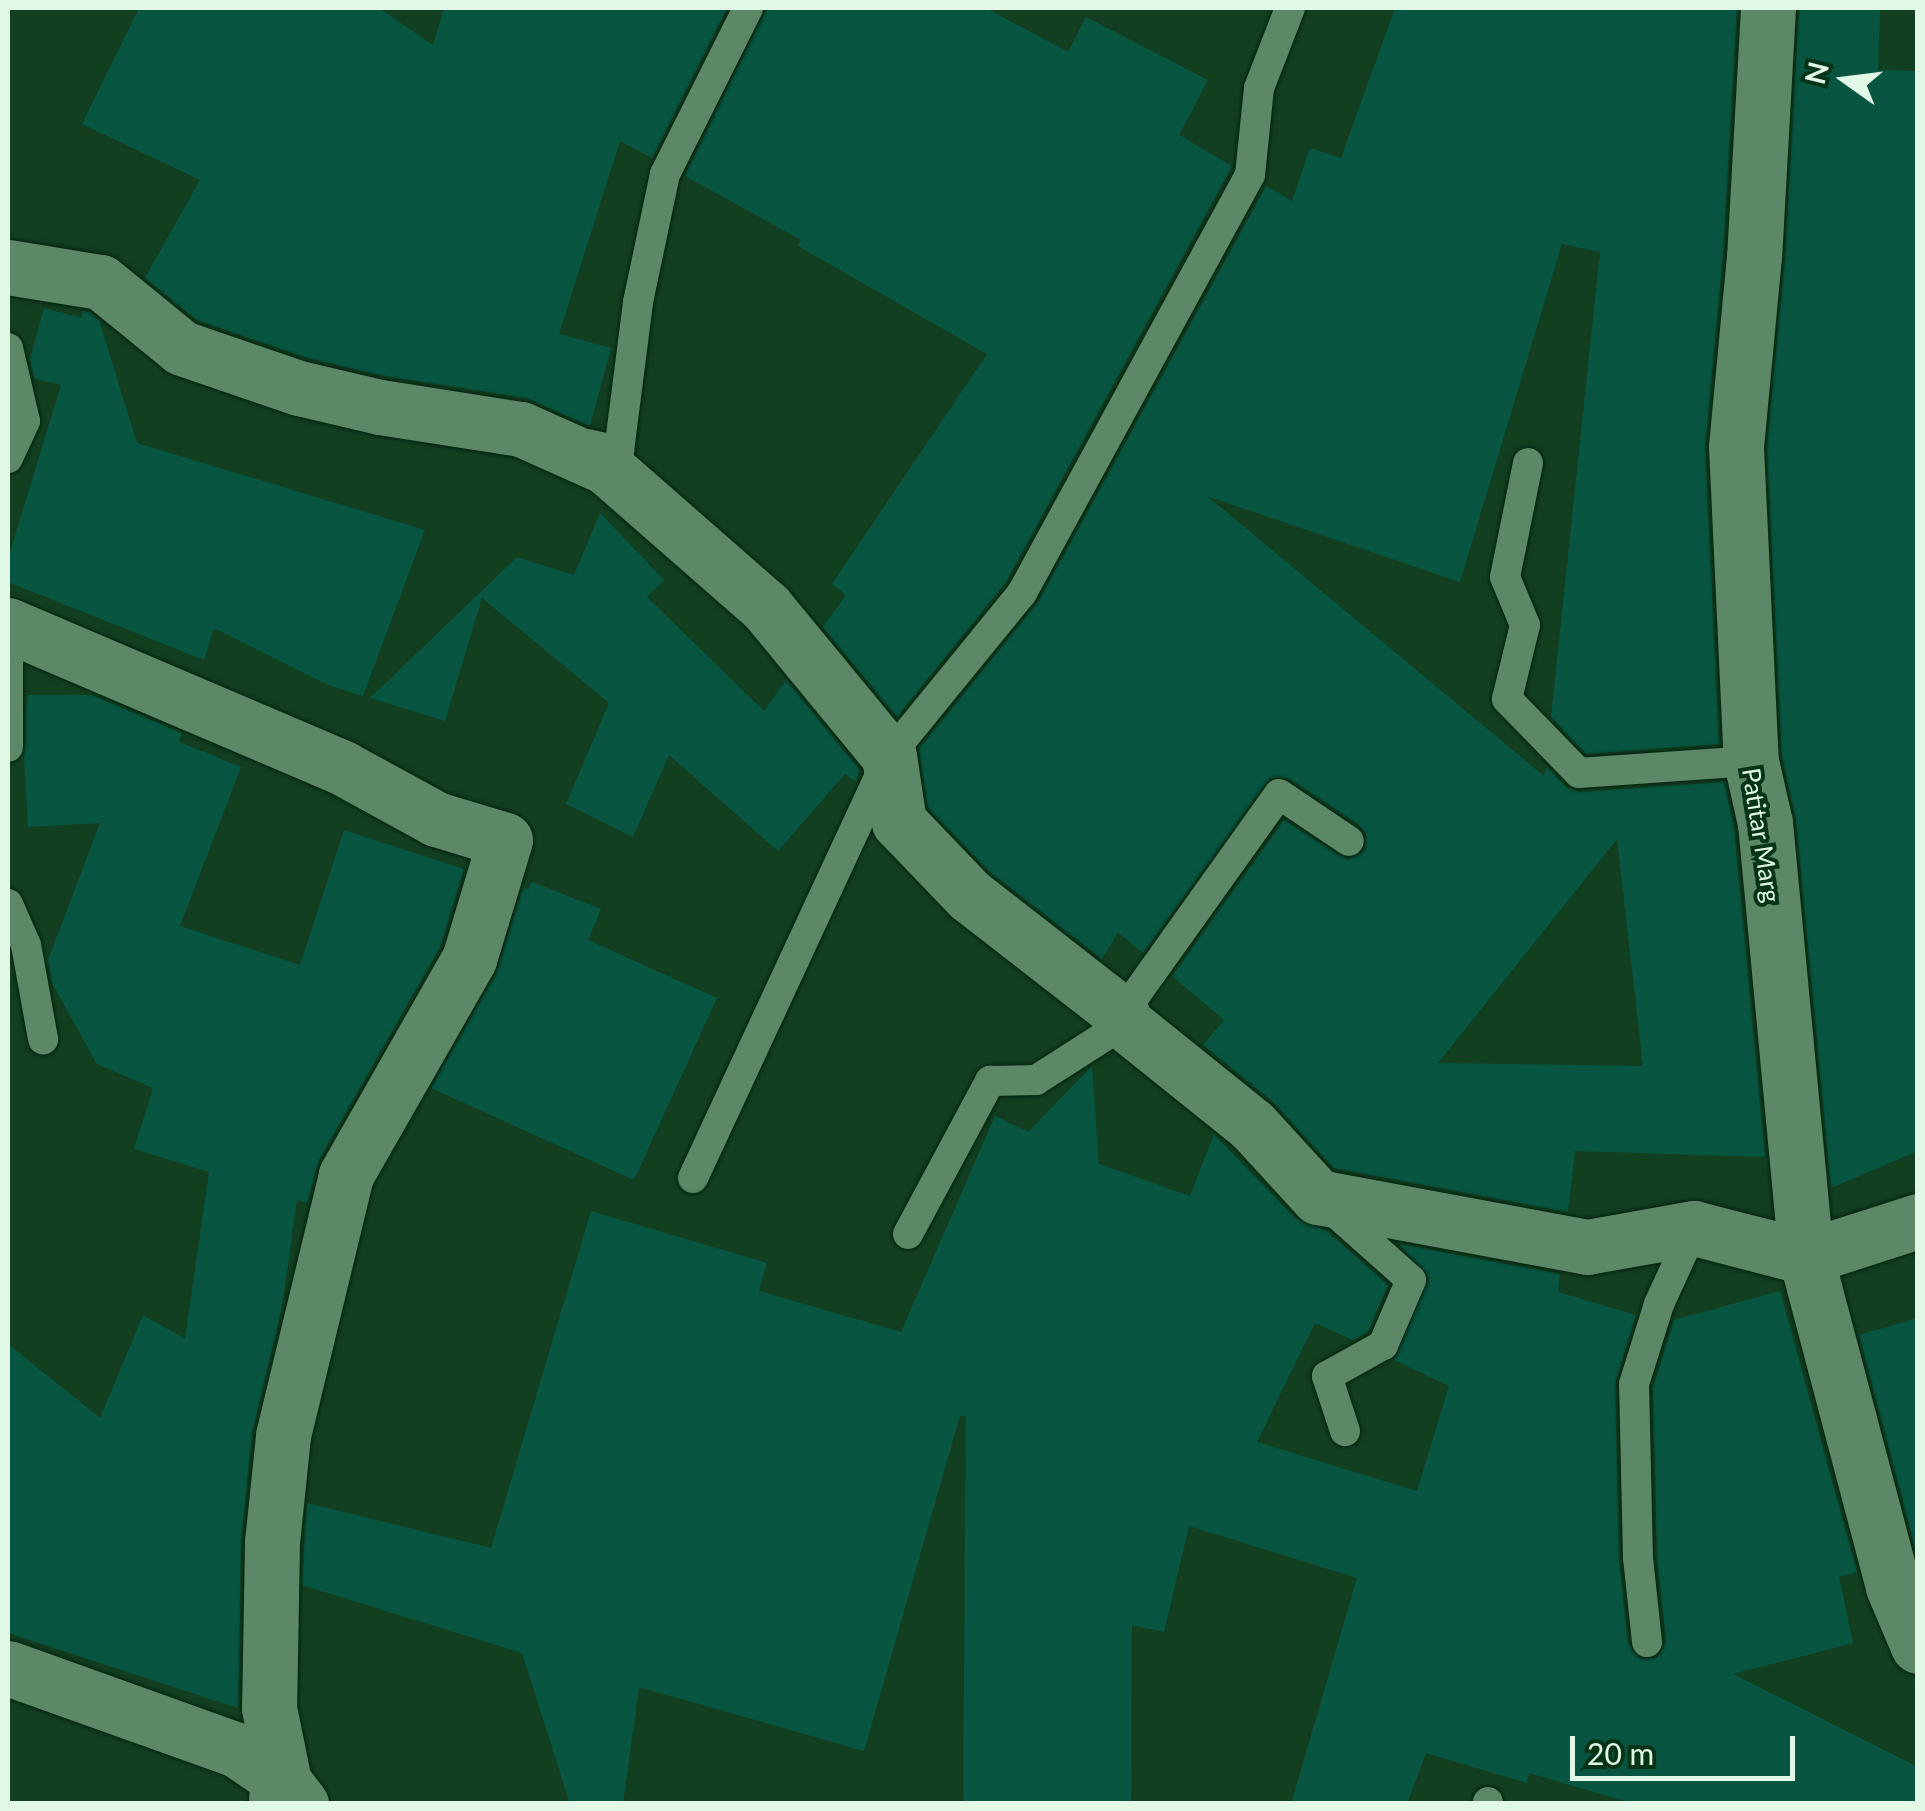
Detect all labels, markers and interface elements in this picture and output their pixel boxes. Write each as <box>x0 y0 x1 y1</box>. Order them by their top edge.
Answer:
north arrow <box>1795 30 1895 130</box>
text: N <box>1797 58 1835 87</box>
street label: Patitar Marg <box>1737 765 1787 905</box>
scale bar <box>1575 1716 1800 1778</box>
text: 20 m <box>1587 1735 1654 1771</box>

